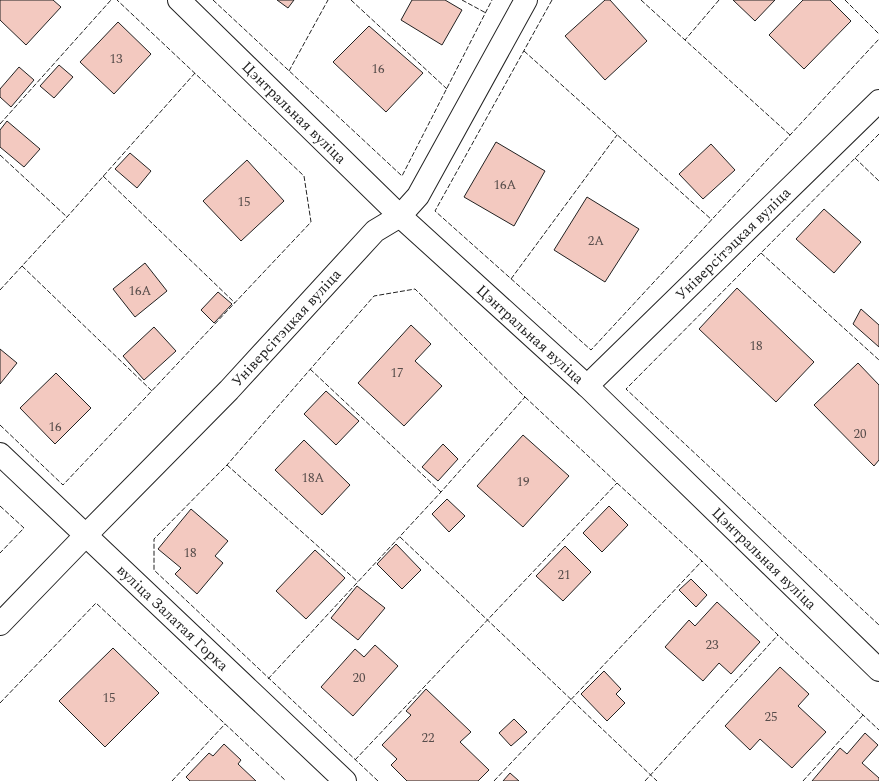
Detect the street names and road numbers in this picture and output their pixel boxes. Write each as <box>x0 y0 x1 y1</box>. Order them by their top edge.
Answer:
street label: Цэнтральная вуліца <box>236 56 352 170</box>
street label: Універсітэцкая вуліца <box>670 182 797 306</box>
street label: Універсітэцкая вуліца <box>226 263 347 392</box>
street label: Цэнтральная вуліца <box>471 279 590 390</box>
street label: Цэнтральная вуліца <box>706 502 822 616</box>
street label: вуліца Залатая Горка <box>111 559 234 677</box>

